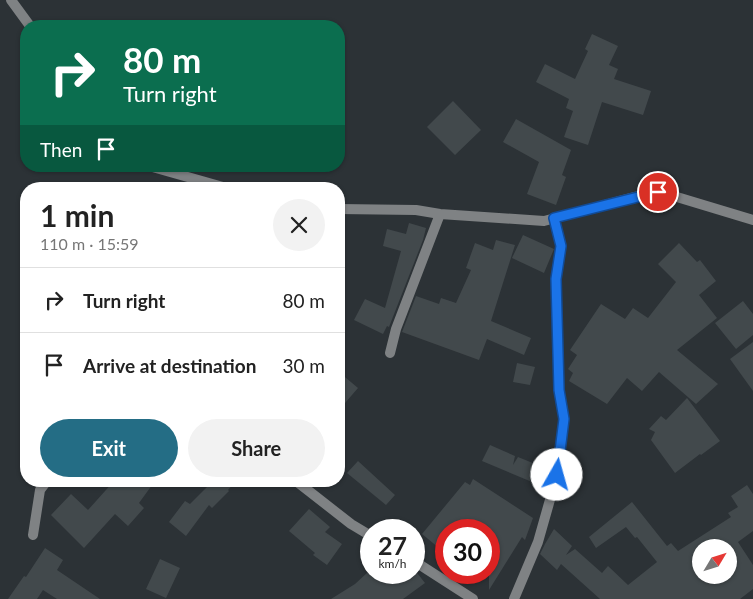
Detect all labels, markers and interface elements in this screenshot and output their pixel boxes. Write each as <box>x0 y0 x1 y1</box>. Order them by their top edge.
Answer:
text: 80 m <box>123 38 201 80</box>
icon: right <box>40 40 105 105</box>
text: Turn right <box>123 80 217 107</box>
icon: arrive <box>92 135 120 163</box>
text: Then <box>40 138 82 161</box>
pin <box>637 171 679 213</box>
icon: arrive <box>644 178 672 206</box>
text: 1 min <box>40 197 114 233</box>
button: close <box>273 199 325 251</box>
text: 110 m · 15:59 <box>40 234 139 253</box>
icon: right <box>40 286 68 314</box>
text: Turn right <box>83 289 165 312</box>
text: 80 m <box>282 289 325 312</box>
icon: arrive <box>40 351 68 379</box>
text: Arrive at destination <box>83 354 256 377</box>
text: 30 m <box>282 354 325 377</box>
button: Exit <box>40 419 178 477</box>
button: Share <box>188 419 325 477</box>
position arrow <box>530 448 582 500</box>
speed limit sign: 30 <box>435 519 500 584</box>
text: 27 <box>378 530 407 560</box>
north arrow <box>692 539 738 584</box>
map controls <box>692 539 737 584</box>
text: km/h <box>378 556 407 571</box>

